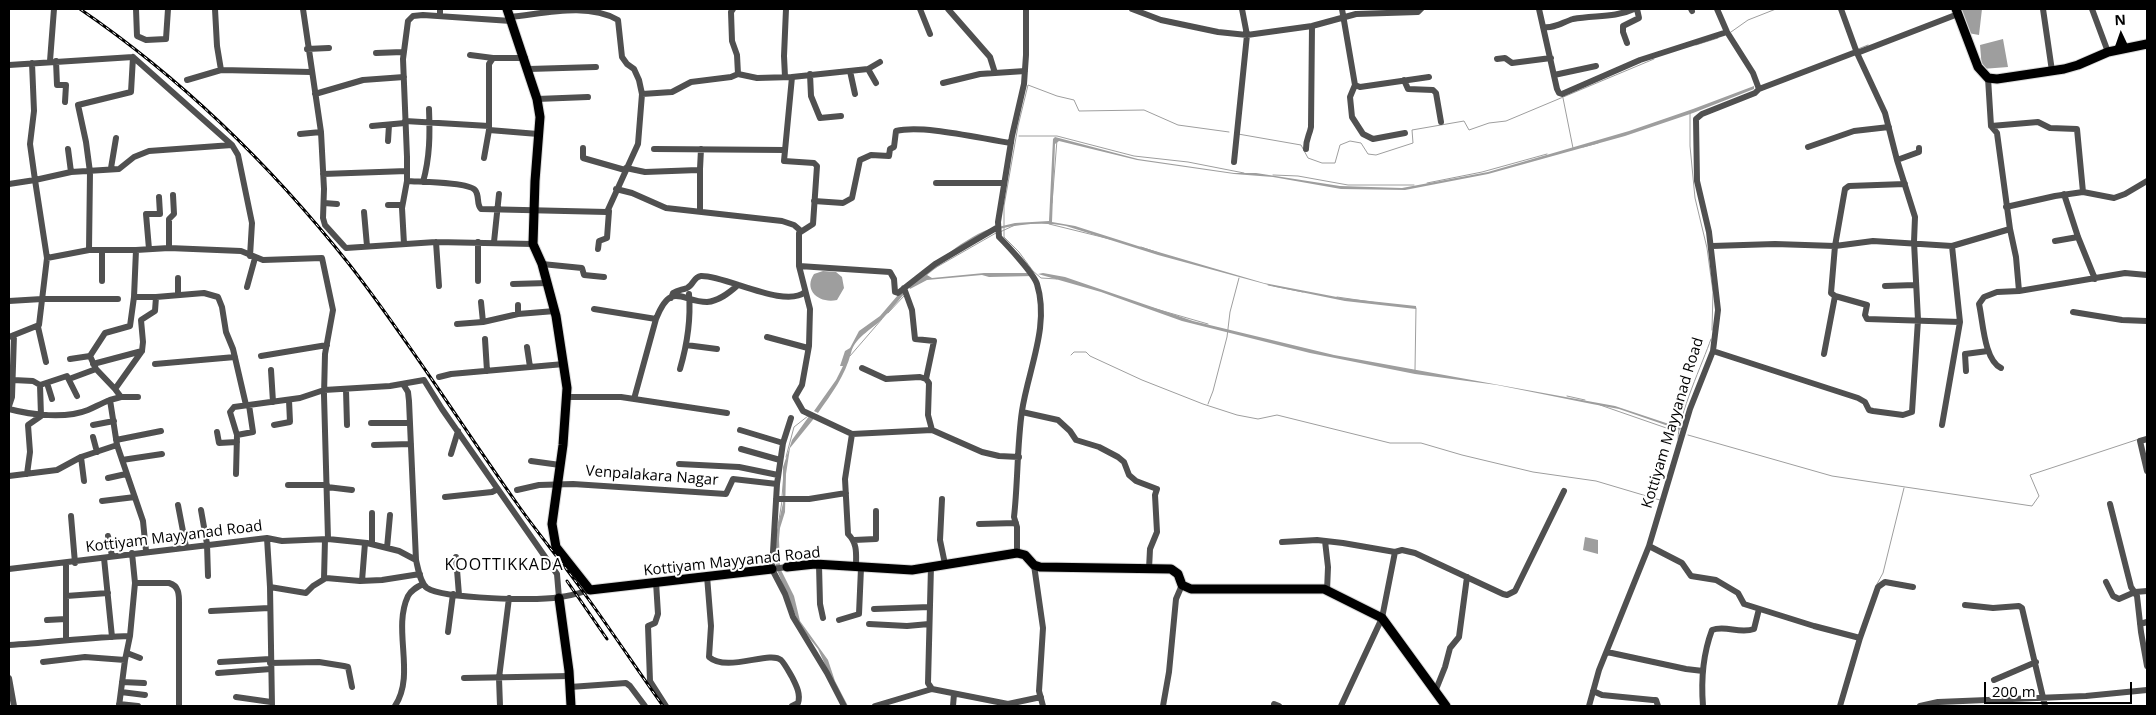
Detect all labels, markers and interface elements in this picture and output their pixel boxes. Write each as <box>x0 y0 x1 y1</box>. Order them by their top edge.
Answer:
north arrow <box>2096 10 2146 60</box>
text: N <box>2114 10 2126 29</box>
street label: Kottiyam Mayyanad Road <box>1638 335 1708 511</box>
street label: Venpalakara Nagar <box>585 462 719 490</box>
street label: Kottiyam Mayyanad Road <box>85 517 263 557</box>
street label: Kottiyam Mayyanad Road <box>643 544 821 580</box>
district label: KOOTTIKKADA <box>443 555 565 575</box>
scale bar <box>1986 672 2134 704</box>
text: 200 m <box>1992 681 2036 701</box>

